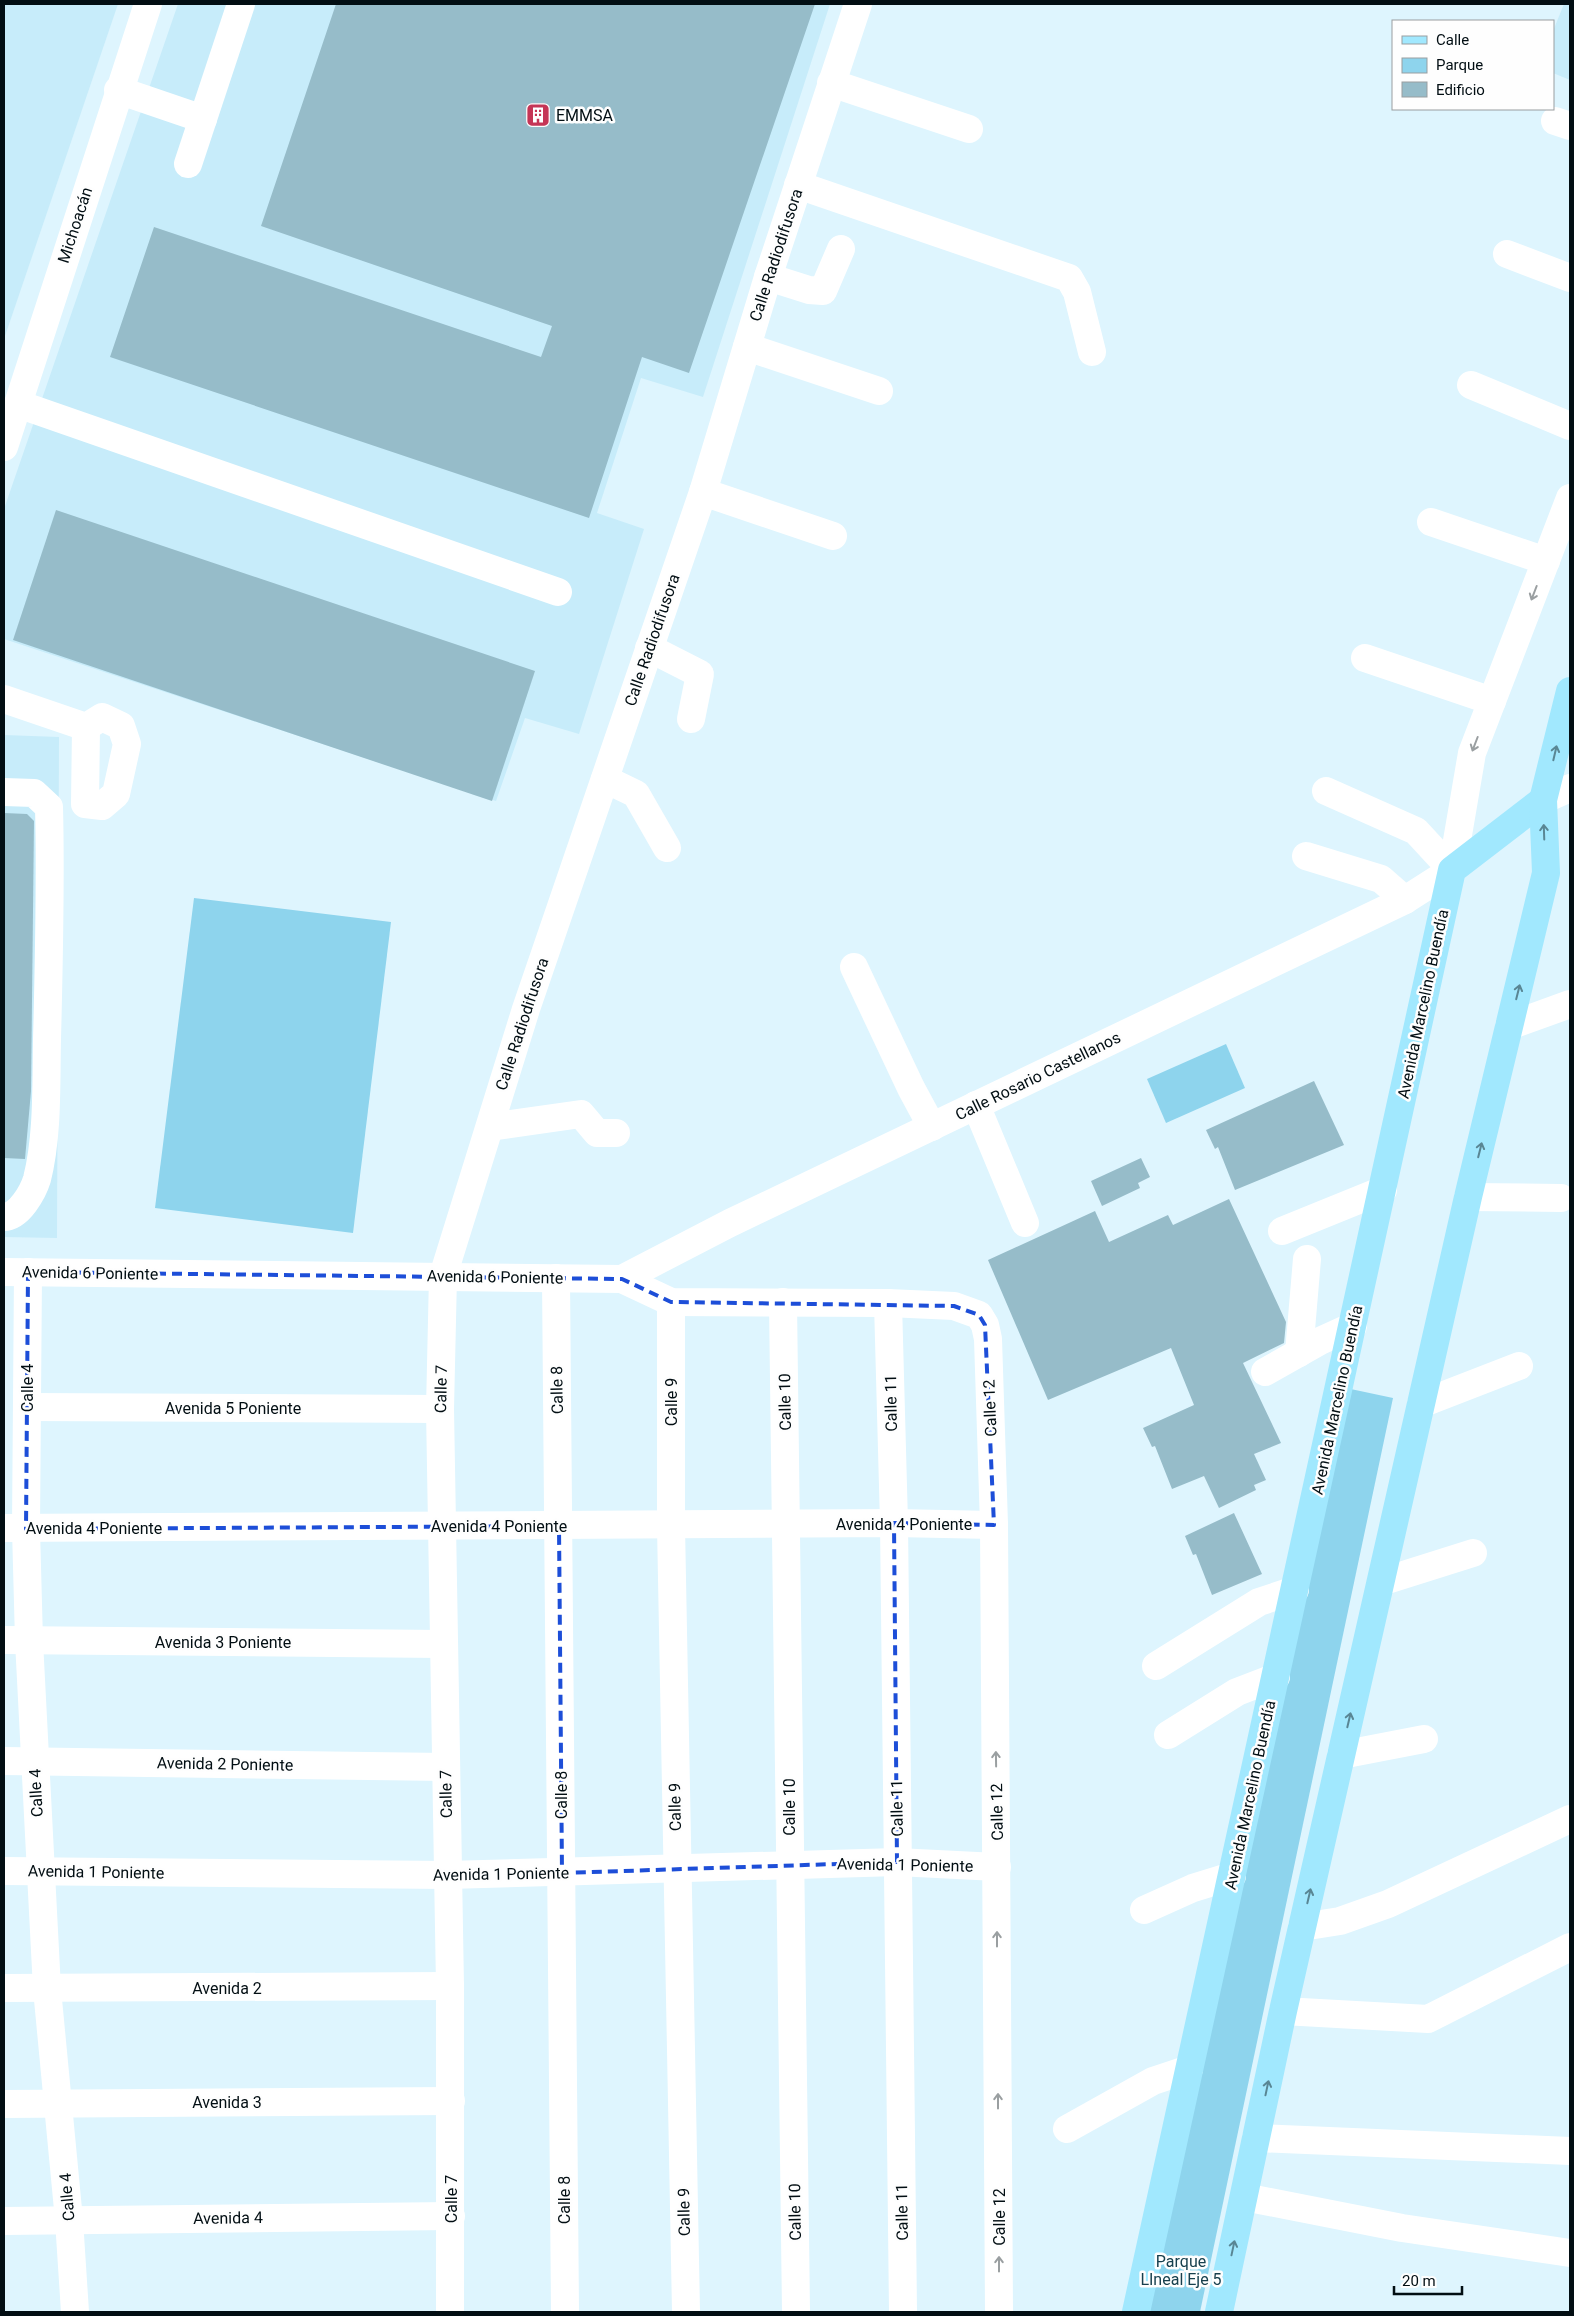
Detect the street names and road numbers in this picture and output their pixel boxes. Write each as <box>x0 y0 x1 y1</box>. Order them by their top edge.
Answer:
street label: Michoacán <box>54 185 96 265</box>
street label: Calle Radiodifusora <box>746 186 806 324</box>
street label: Calle Radiodifusora <box>620 571 684 709</box>
street label: Avenida Marcelino Buendía <box>1394 908 1452 1100</box>
street label: Calle Radiodifusora <box>492 955 552 1093</box>
street label: Calle Rosario Castellanos <box>952 1028 1124 1124</box>
street label: Avenida 6 Poniente <box>22 1262 158 1284</box>
street label: Avenida 6 Poniente <box>427 1266 563 1288</box>
street label: Avenida Marcelino Buendía <box>1308 1304 1366 1496</box>
street label: Calle 4 <box>18 1364 37 1412</box>
street label: Calle 7 <box>431 1365 451 1413</box>
street label: Calle 8 <box>547 1366 567 1414</box>
street label: Calle 10 <box>775 1373 795 1431</box>
street label: Calle 11 <box>881 1374 901 1432</box>
street label: Calle 9 <box>662 1378 681 1426</box>
street label: Calle 12 <box>980 1379 1000 1437</box>
street label: Avenida 5 Poniente <box>165 1399 301 1418</box>
street label: Avenida 4 Poniente <box>836 1515 972 1534</box>
street label: Avenida 4 Poniente <box>431 1517 567 1536</box>
street label: Avenida 4 Poniente <box>26 1519 162 1538</box>
street label: Avenida 3 Poniente <box>155 1633 291 1652</box>
street label: Avenida Marcelino Buendía <box>1221 1699 1279 1891</box>
street label: Avenida 2 Poniente <box>157 1753 293 1775</box>
street label: Calle 4 <box>25 1768 47 1818</box>
street label: Calle 7 <box>436 1770 456 1818</box>
street label: Calle 8 <box>552 1771 571 1819</box>
street label: Calle 10 <box>780 1778 799 1836</box>
street label: Calle 11 <box>887 1779 907 1837</box>
street label: Calle 9 <box>665 1783 685 1831</box>
street label: Calle 12 <box>987 1783 1007 1841</box>
street label: Avenida 1 Poniente <box>837 1854 973 1876</box>
street label: Avenida 1 Poniente <box>28 1861 164 1883</box>
street label: Avenida 1 Poniente <box>433 1863 569 1885</box>
street label: Avenida 2 <box>192 1979 262 1998</box>
street label: Avenida 3 <box>192 2093 262 2112</box>
street label: Calle 4 <box>55 2172 79 2222</box>
street label: Calle 7 <box>442 2175 461 2223</box>
street label: Calle 8 <box>555 2176 574 2224</box>
street label: Calle 10 <box>785 2183 805 2241</box>
street label: Calle 11 <box>892 2183 912 2241</box>
street label: Calle 9 <box>674 2188 694 2236</box>
street label: Calle 12 <box>990 2188 1009 2246</box>
street label: Avenida 4 <box>193 2208 263 2228</box>

